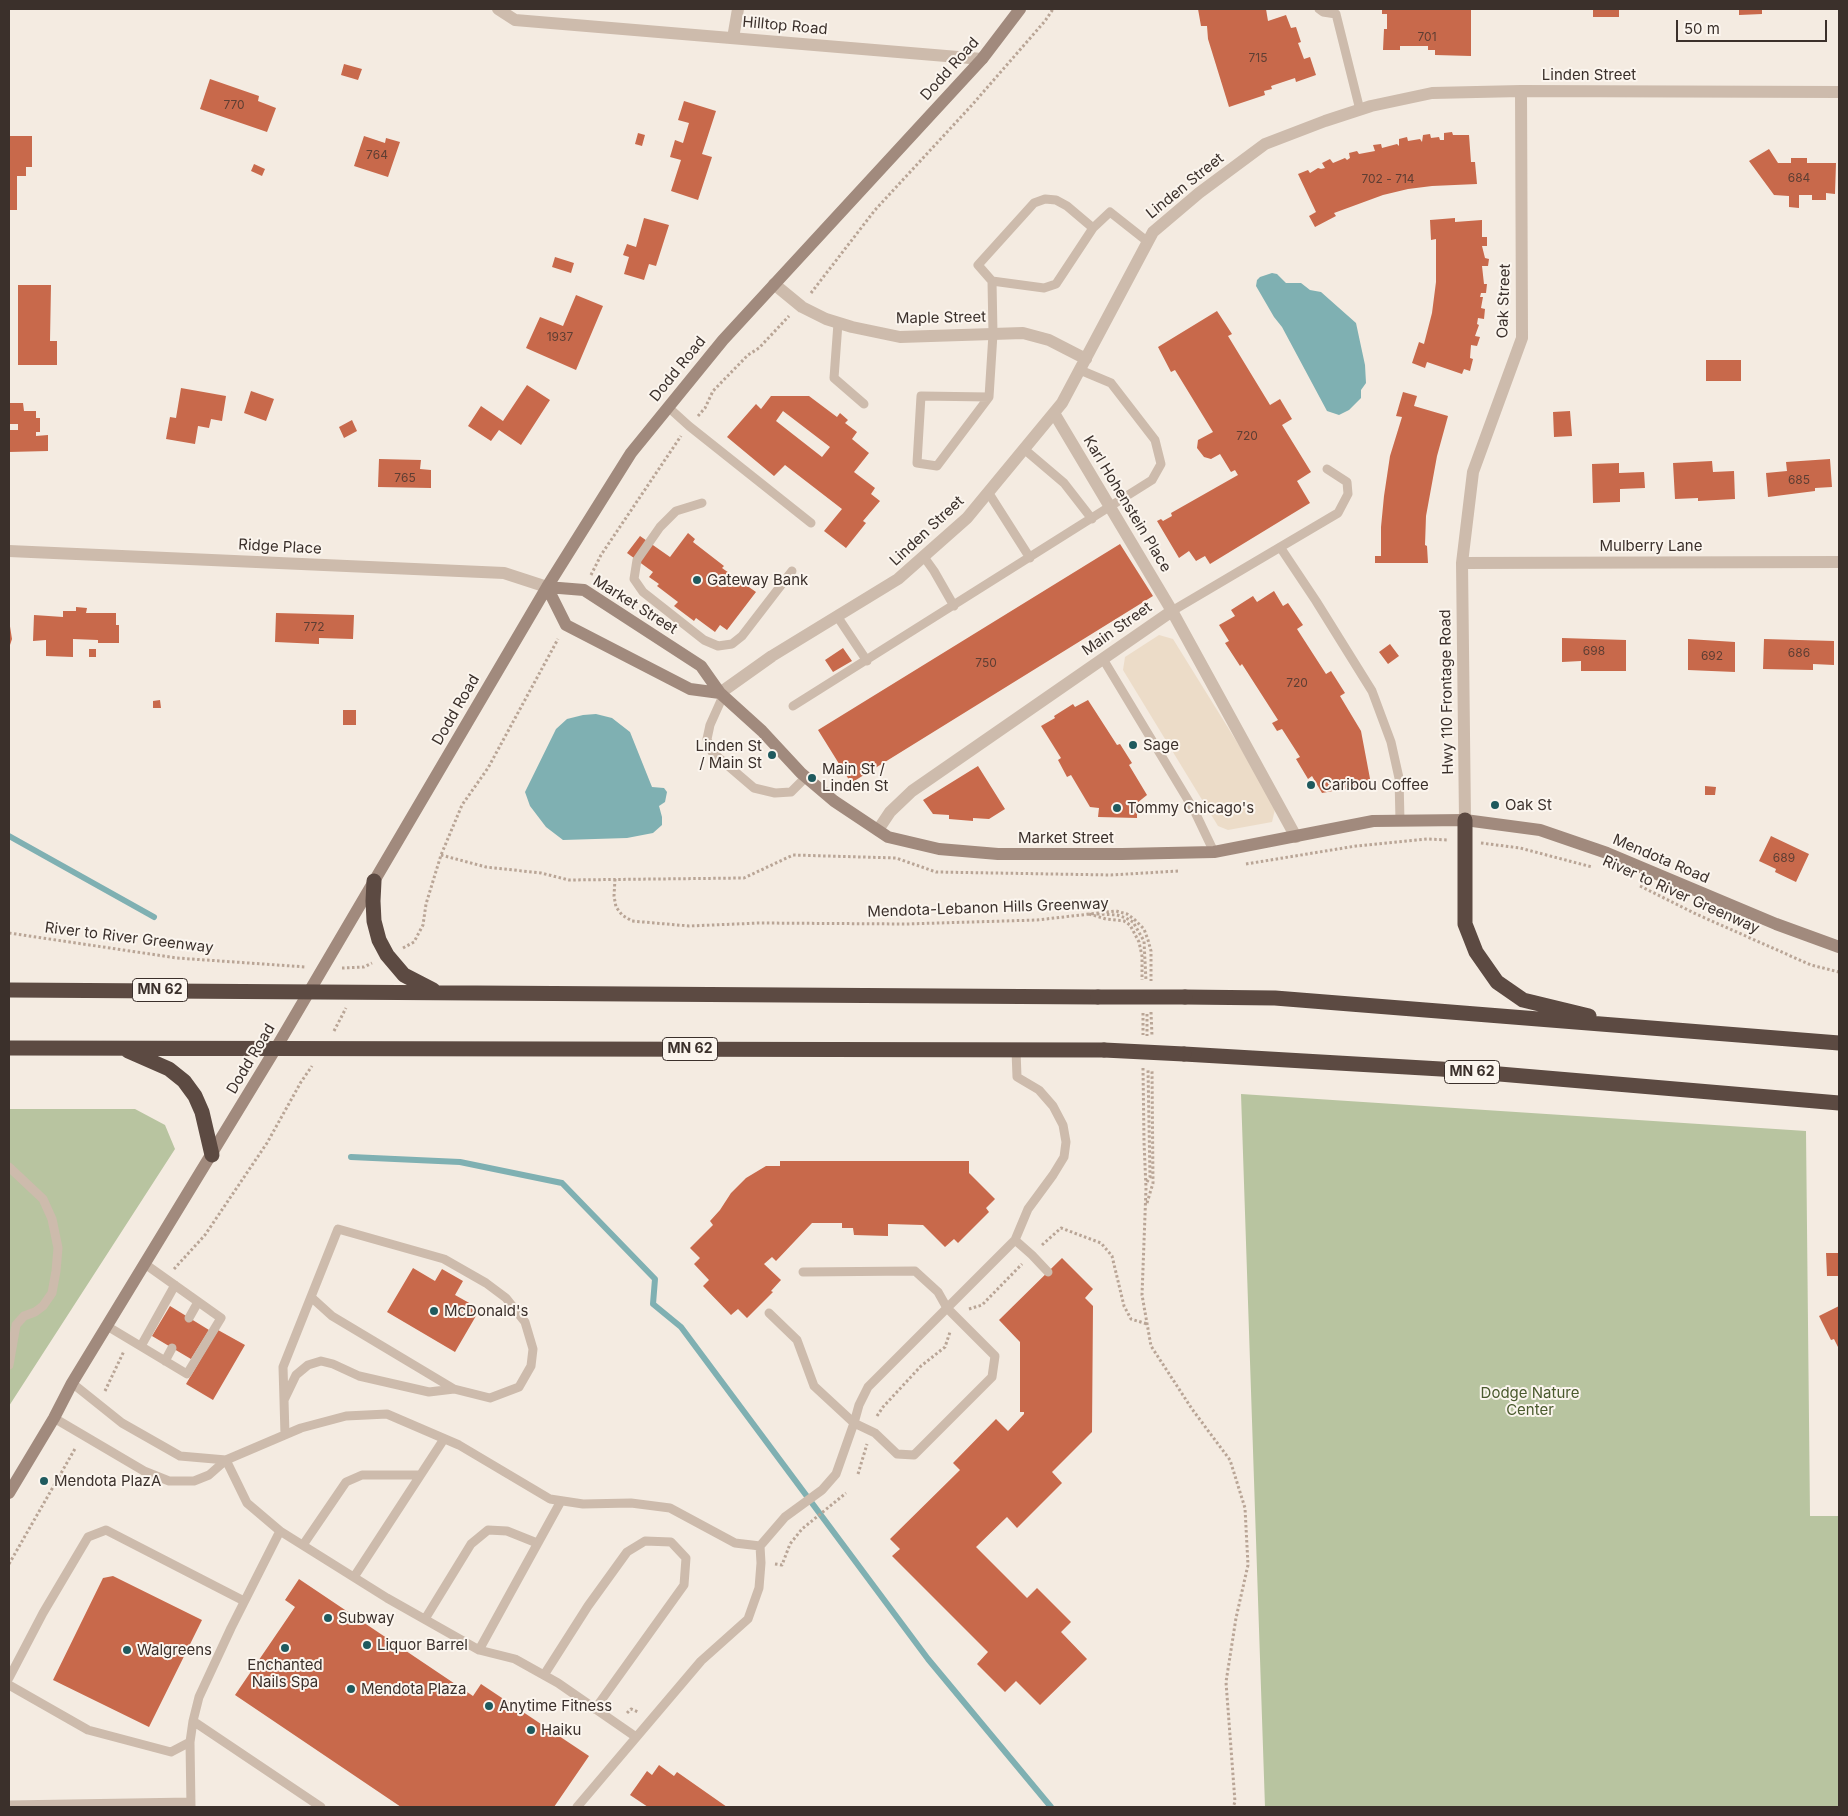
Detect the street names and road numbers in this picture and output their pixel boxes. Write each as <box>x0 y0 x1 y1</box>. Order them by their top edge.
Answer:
street label: Hilltop Road <box>742 13 828 39</box>
street label: Dodd Road <box>917 34 983 104</box>
street label: Linden Street <box>1542 66 1636 84</box>
street label: Linden Street <box>1143 149 1227 223</box>
street label: Oak Street <box>1494 263 1514 339</box>
street label: Maple Street <box>896 308 986 328</box>
street label: Dodd Road <box>646 333 710 405</box>
street label: Karl Hohenstein Place <box>1079 433 1175 575</box>
street label: Linden Street <box>886 492 968 570</box>
street label: Ridge Place <box>238 536 322 558</box>
street label: Mulberry Lane <box>1600 537 1702 555</box>
street label: Market Street <box>590 572 680 638</box>
street label: Main Street <box>1079 598 1155 660</box>
street label: Hwy 110 Frontage Road <box>1437 609 1457 775</box>
street label: Dodd Road <box>429 671 483 749</box>
street label: Market Street <box>1018 829 1114 847</box>
street label: Mendota Road <box>1610 831 1712 887</box>
street label: River to River Greenway <box>1600 852 1762 938</box>
street label: Mendota-Lebanon Hills Greenway <box>867 895 1109 921</box>
street label: River to River Greenway <box>44 919 214 957</box>
road number: MN 62 <box>132 978 188 1002</box>
street label: Dodd Road <box>223 1021 279 1097</box>
road number: MN 62 <box>662 1038 718 1060</box>
road number: MN 62 <box>1444 1060 1500 1084</box>

